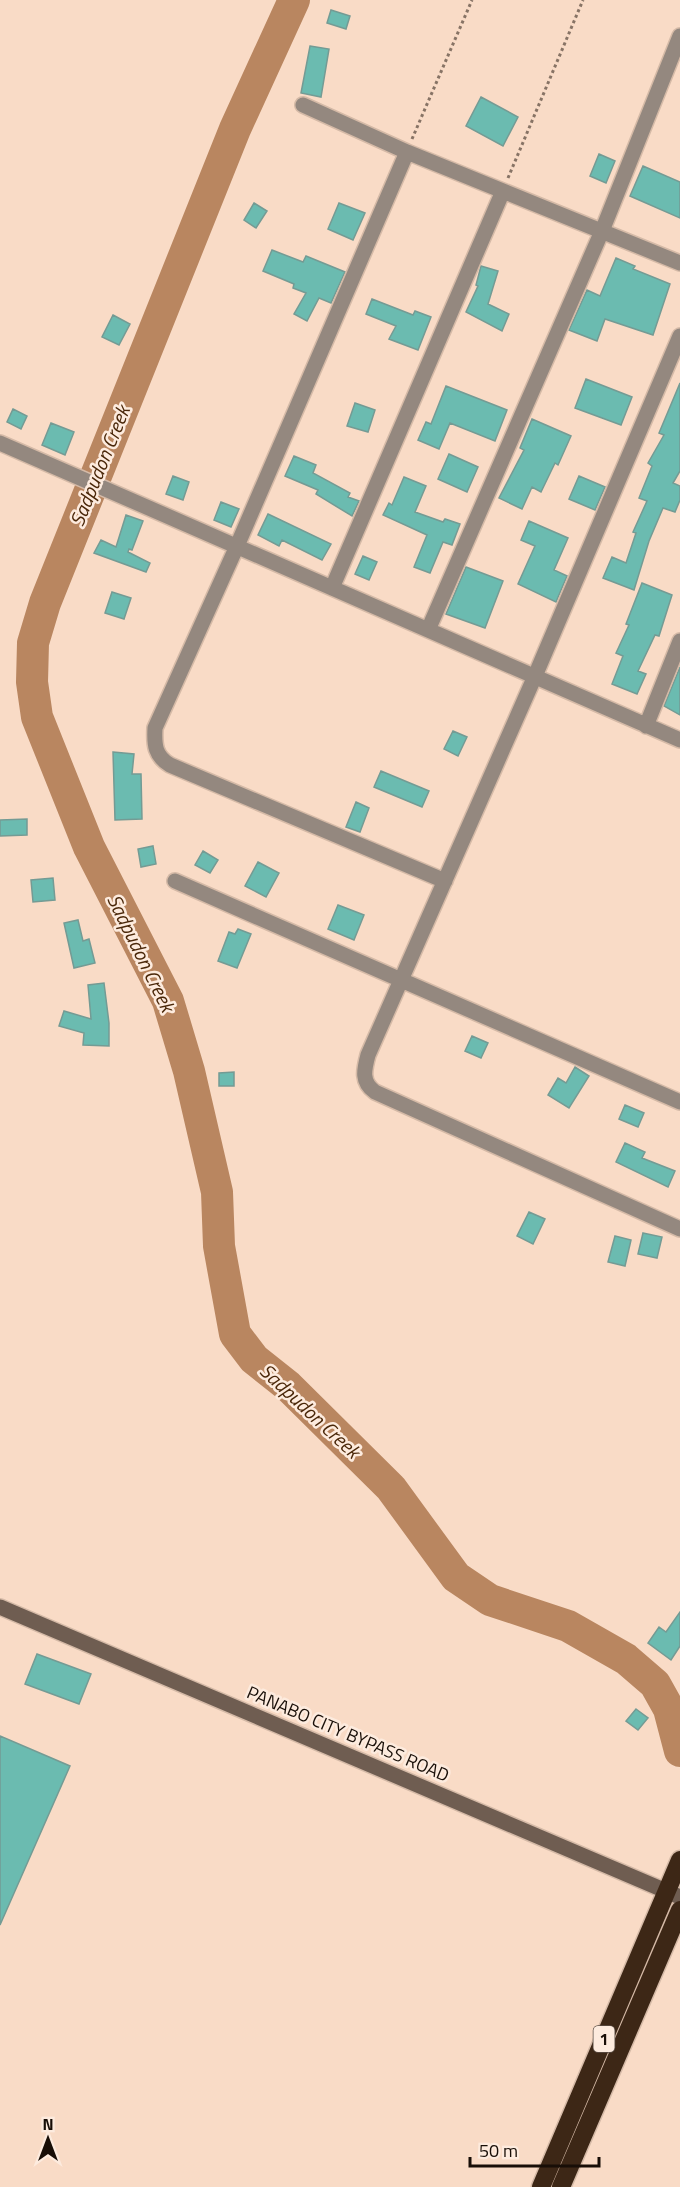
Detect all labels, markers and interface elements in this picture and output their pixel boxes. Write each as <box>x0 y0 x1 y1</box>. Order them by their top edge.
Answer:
water label: Sadpudon Creek <box>61 399 139 531</box>
water label: Sadpudon Creek <box>100 889 184 1019</box>
water label: Sadpudon Creek <box>253 1356 369 1467</box>
street label: PANABO CITY BYPASS ROAD <box>243 1679 454 1788</box>
road number: 1 <box>594 2026 614 2052</box>
north arrow <box>18 2109 78 2169</box>
text: N <box>42 2112 54 2136</box>
scale bar <box>470 2130 599 2168</box>
text: 50 m <box>479 2137 518 2164</box>

